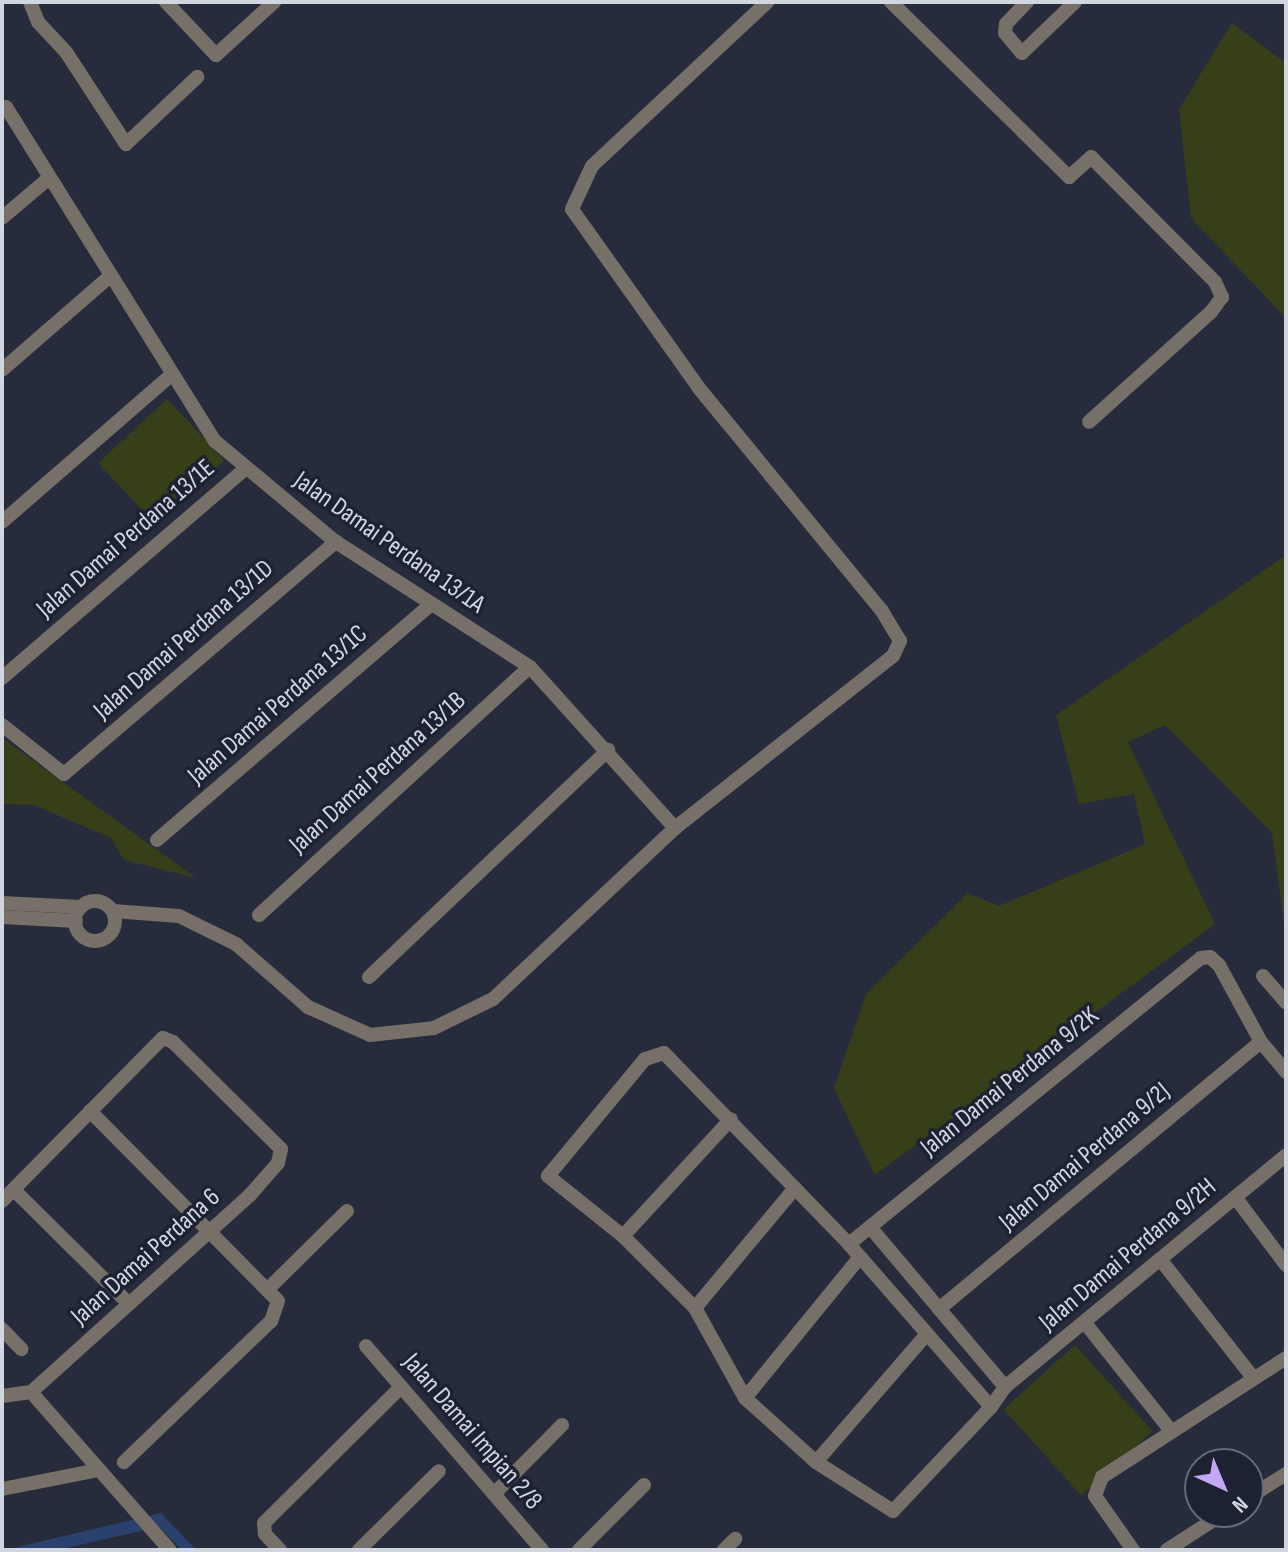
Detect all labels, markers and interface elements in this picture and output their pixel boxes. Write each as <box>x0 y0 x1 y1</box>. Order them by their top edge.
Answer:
street label: Jalan Damai Perdana 13/1E <box>31 453 221 625</box>
street label: Jalan Damai Perdana 13/1A <box>287 465 491 621</box>
street label: Jalan Damai Perdana 13/1D <box>88 553 280 727</box>
street label: Jalan Damai Perdana 13/1C <box>182 619 374 791</box>
street label: Jalan Damai Perdana 13/1B <box>283 686 473 860</box>
street label: Jalan Damai Perdana 9/2K <box>915 1001 1105 1163</box>
street label: Jalan Damai Perdana 9/2J <box>993 1076 1177 1238</box>
street label: Jalan Damai Perdana 9/2H <box>1033 1172 1223 1338</box>
street label: Jalan Damai Perdana 6 <box>65 1182 227 1332</box>
street label: Jalan Damai Impian 2/8 <box>396 1348 548 1516</box>
north arrow <box>1184 1448 1264 1528</box>
text: N <box>1226 1490 1253 1518</box>

